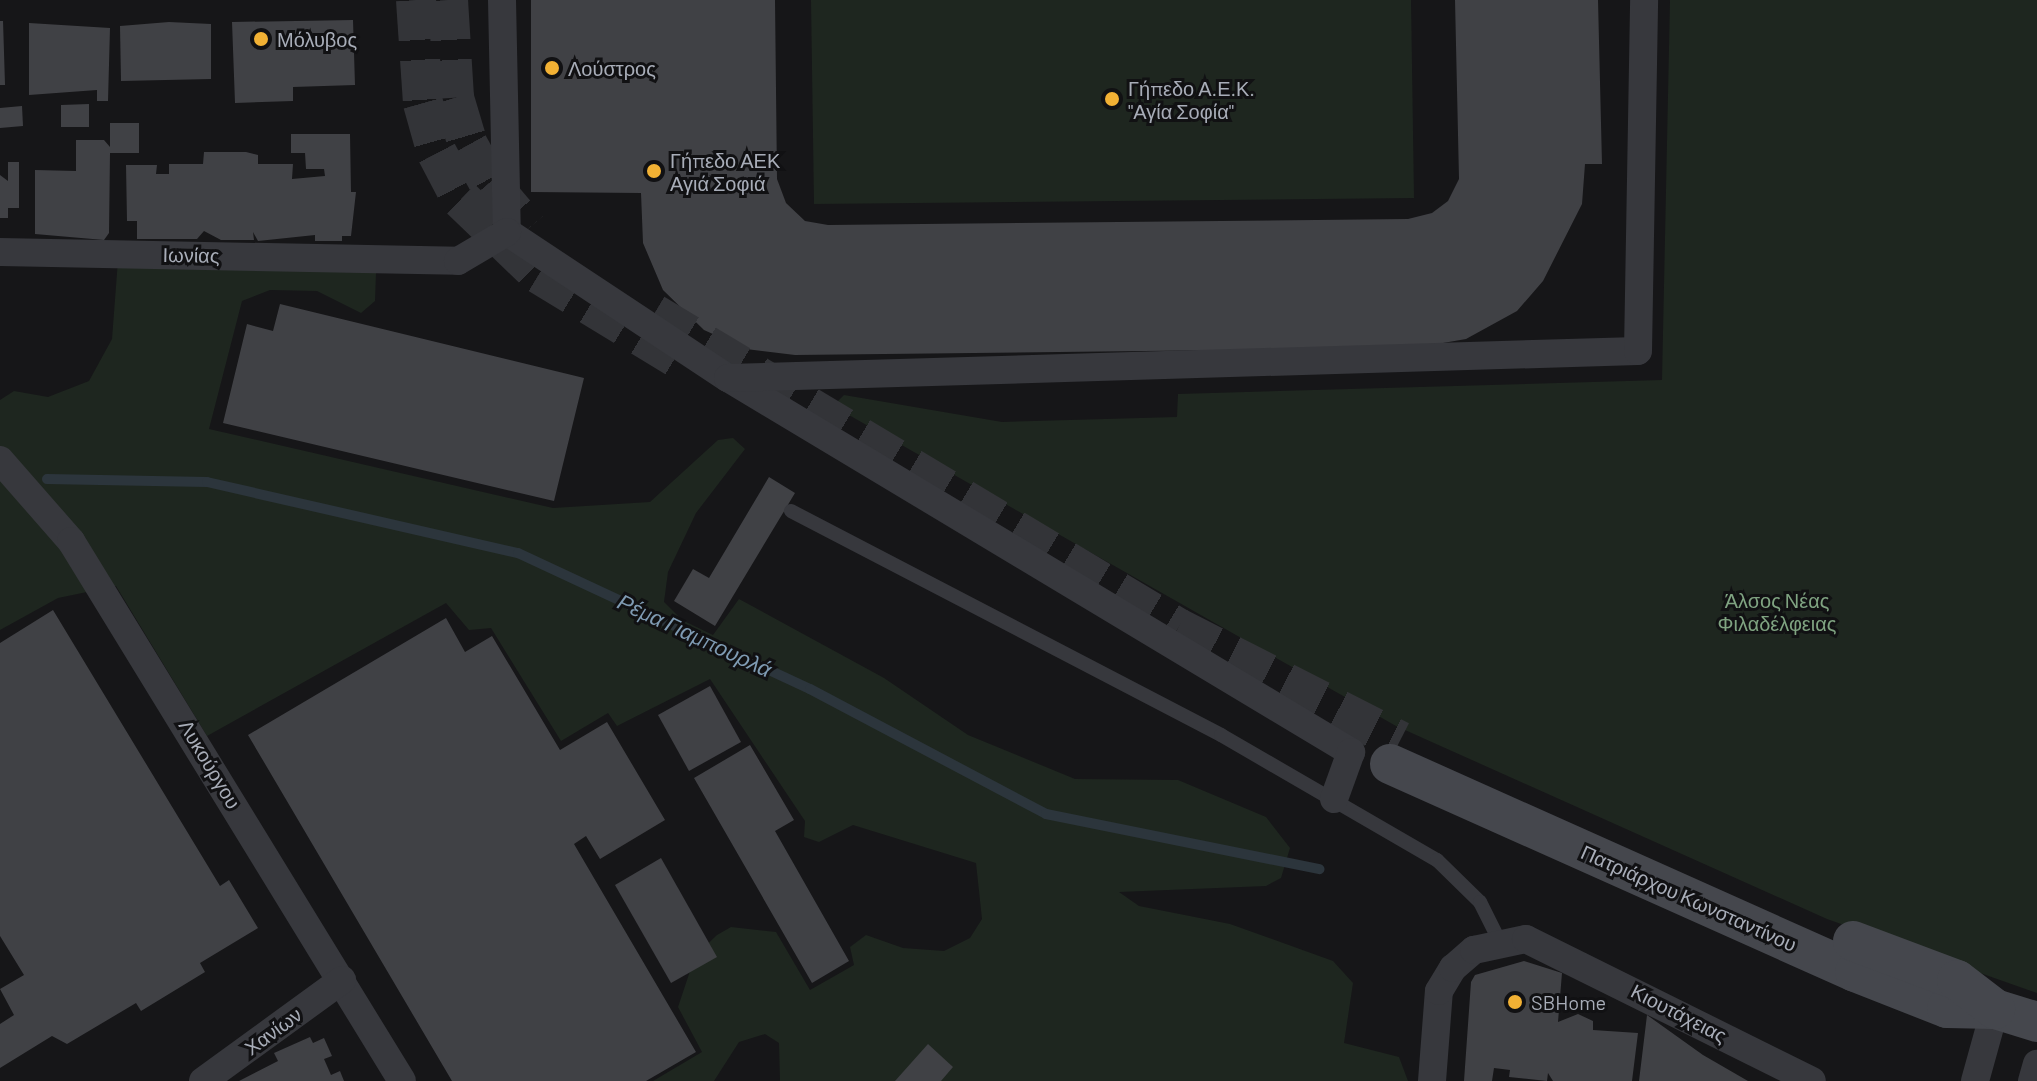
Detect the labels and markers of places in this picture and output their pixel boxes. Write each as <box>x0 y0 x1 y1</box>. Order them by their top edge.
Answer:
place label: Μόλυβος <box>277 27 357 51</box>
marker: Μόλυβος <box>252 30 270 48</box>
place label: Λούστρος <box>568 56 656 80</box>
marker: Λούστρος <box>543 59 561 77</box>
place label: Γήπεδο Α.Ε.Κ. "Αγία Σοφία" <box>1128 76 1255 123</box>
marker: Γήπεδο Α.Ε.Κ. "Αγία Σοφία" <box>1103 90 1121 108</box>
place label: Γήπεδο ΑΕΚ Αγιά Σοφιά <box>670 148 780 195</box>
marker: Γήπεδο ΑΕΚ Αγιά Σοφιά <box>645 162 663 180</box>
place label: SBHome <box>1531 990 1606 1014</box>
marker: SBHome <box>1506 993 1524 1011</box>

